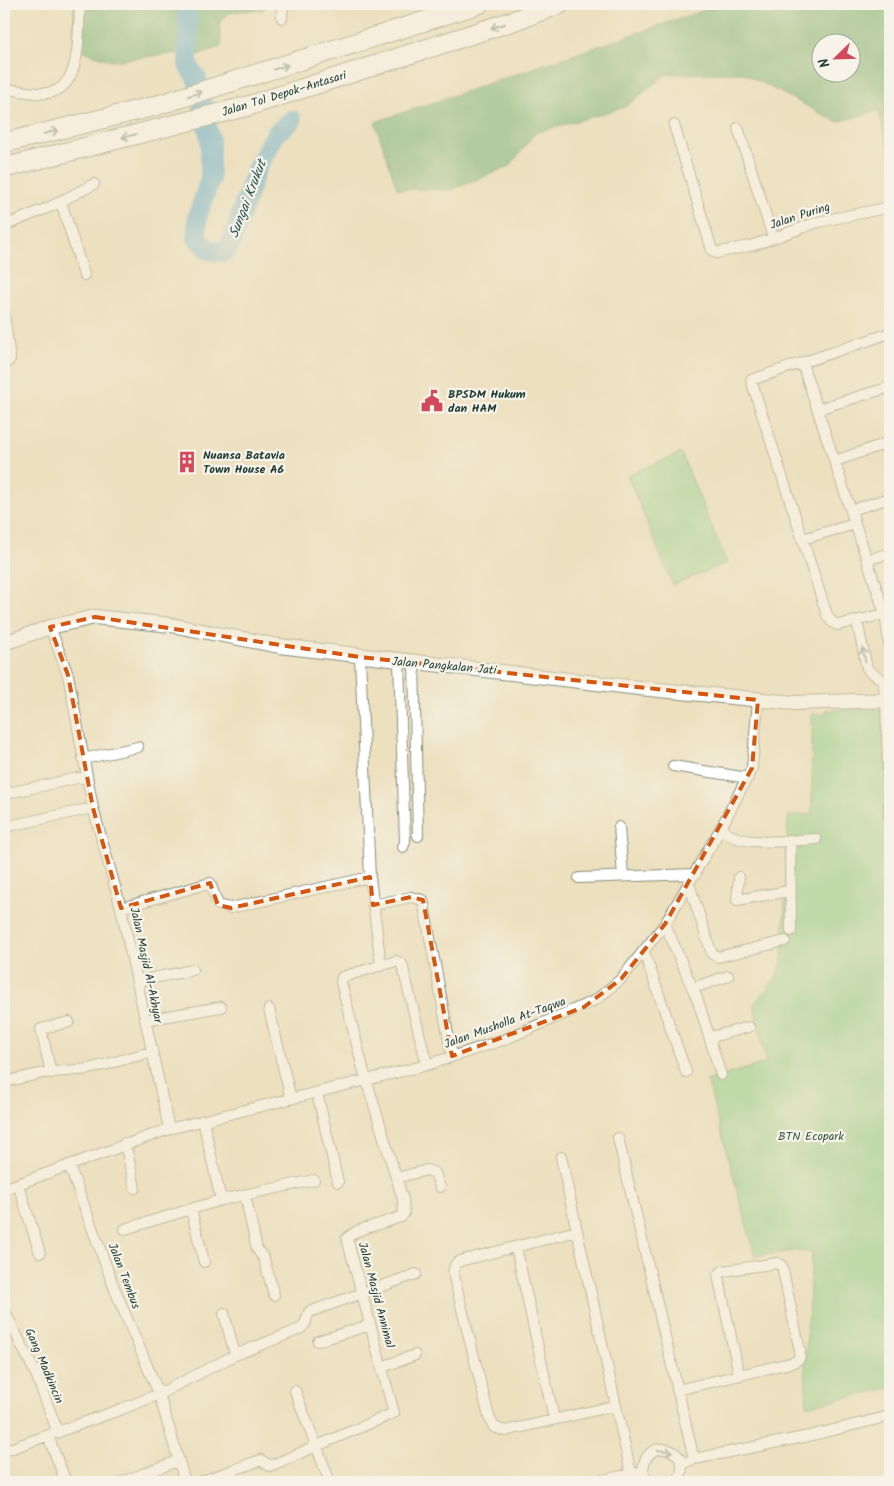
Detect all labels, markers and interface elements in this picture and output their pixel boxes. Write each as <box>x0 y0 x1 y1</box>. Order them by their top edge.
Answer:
one-way arrow <box>491 22 506 31</box>
north arrow <box>812 32 862 82</box>
text: N <box>813 54 837 71</box>
one-way arrow <box>273 62 289 72</box>
street label: Jalan Tol Depok–Antasari <box>219 66 350 122</box>
one-way arrow <box>186 88 202 98</box>
one-way arrow <box>43 127 59 136</box>
one-way arrow <box>122 132 138 141</box>
water label: Sungai Krukut <box>223 154 274 241</box>
street label: Jalan Puring <box>767 197 833 235</box>
place label: BPSDM Hukum dan HAM <box>448 385 526 418</box>
public building icon: BPSDM Hukum dan HAM <box>419 388 445 414</box>
place label: Nuansa Batavia Town House A6 <box>203 446 285 479</box>
building icon: Nuansa Batavia Town House A6 <box>174 449 200 475</box>
one-way arrow <box>859 647 868 663</box>
street label: Jalan Pangkalan Jati <box>391 652 498 680</box>
street label: Jalan Masjid Al-Akhyar <box>124 905 168 1026</box>
street label: Jalan Musholla At-Taqwa <box>441 992 569 1054</box>
park label: BTN Ecopark <box>778 1127 844 1146</box>
street label: Jalan Tembus <box>103 1240 145 1312</box>
street label: Jalan Masjid Annimal <box>353 1240 399 1350</box>
street label: Gang Madkincin <box>20 1325 68 1407</box>
one-way arrow <box>656 1446 672 1456</box>

